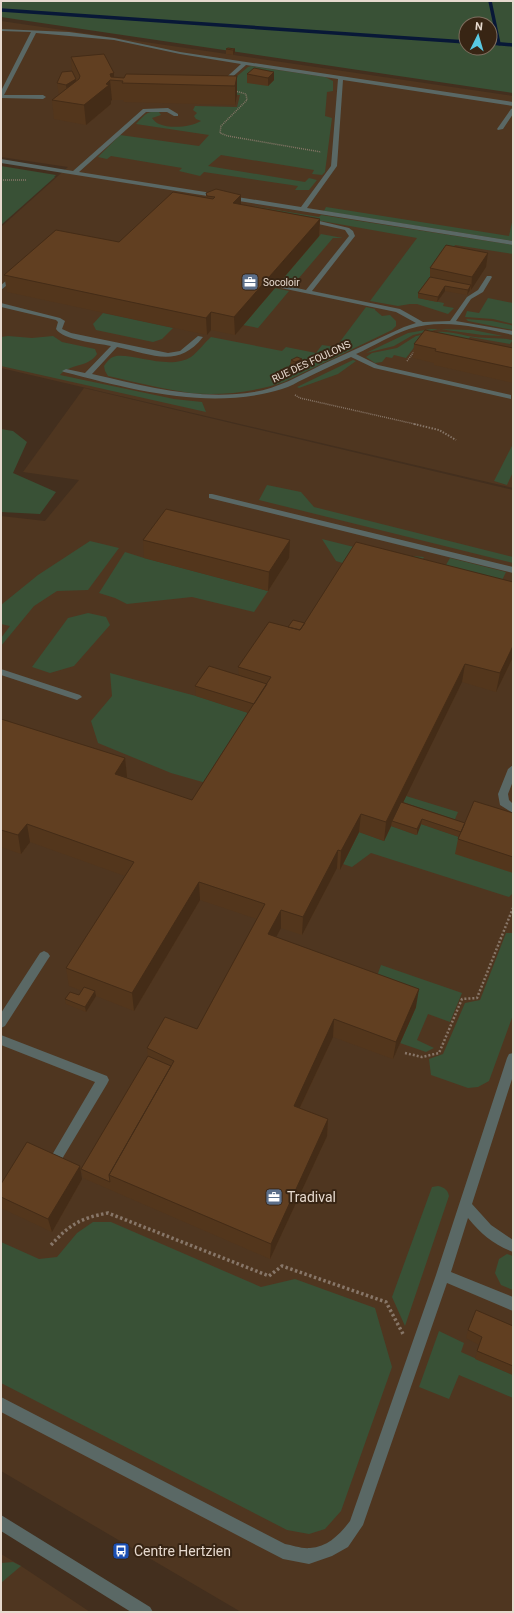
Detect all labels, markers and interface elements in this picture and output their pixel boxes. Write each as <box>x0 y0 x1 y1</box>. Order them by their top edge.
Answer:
north arrow <box>458 16 498 56</box>
text: N <box>474 20 483 33</box>
office icon: Socoloir <box>240 272 260 292</box>
place label: Socoloir <box>263 277 300 288</box>
street label: RUE DES FOULONS <box>270 338 352 384</box>
office icon: Tradival <box>264 1187 284 1207</box>
place label: Tradival <box>287 1189 336 1205</box>
bus stop icon: Centre Hertzien <box>111 1541 131 1561</box>
place label: Centre Hertzien <box>134 1543 231 1559</box>

